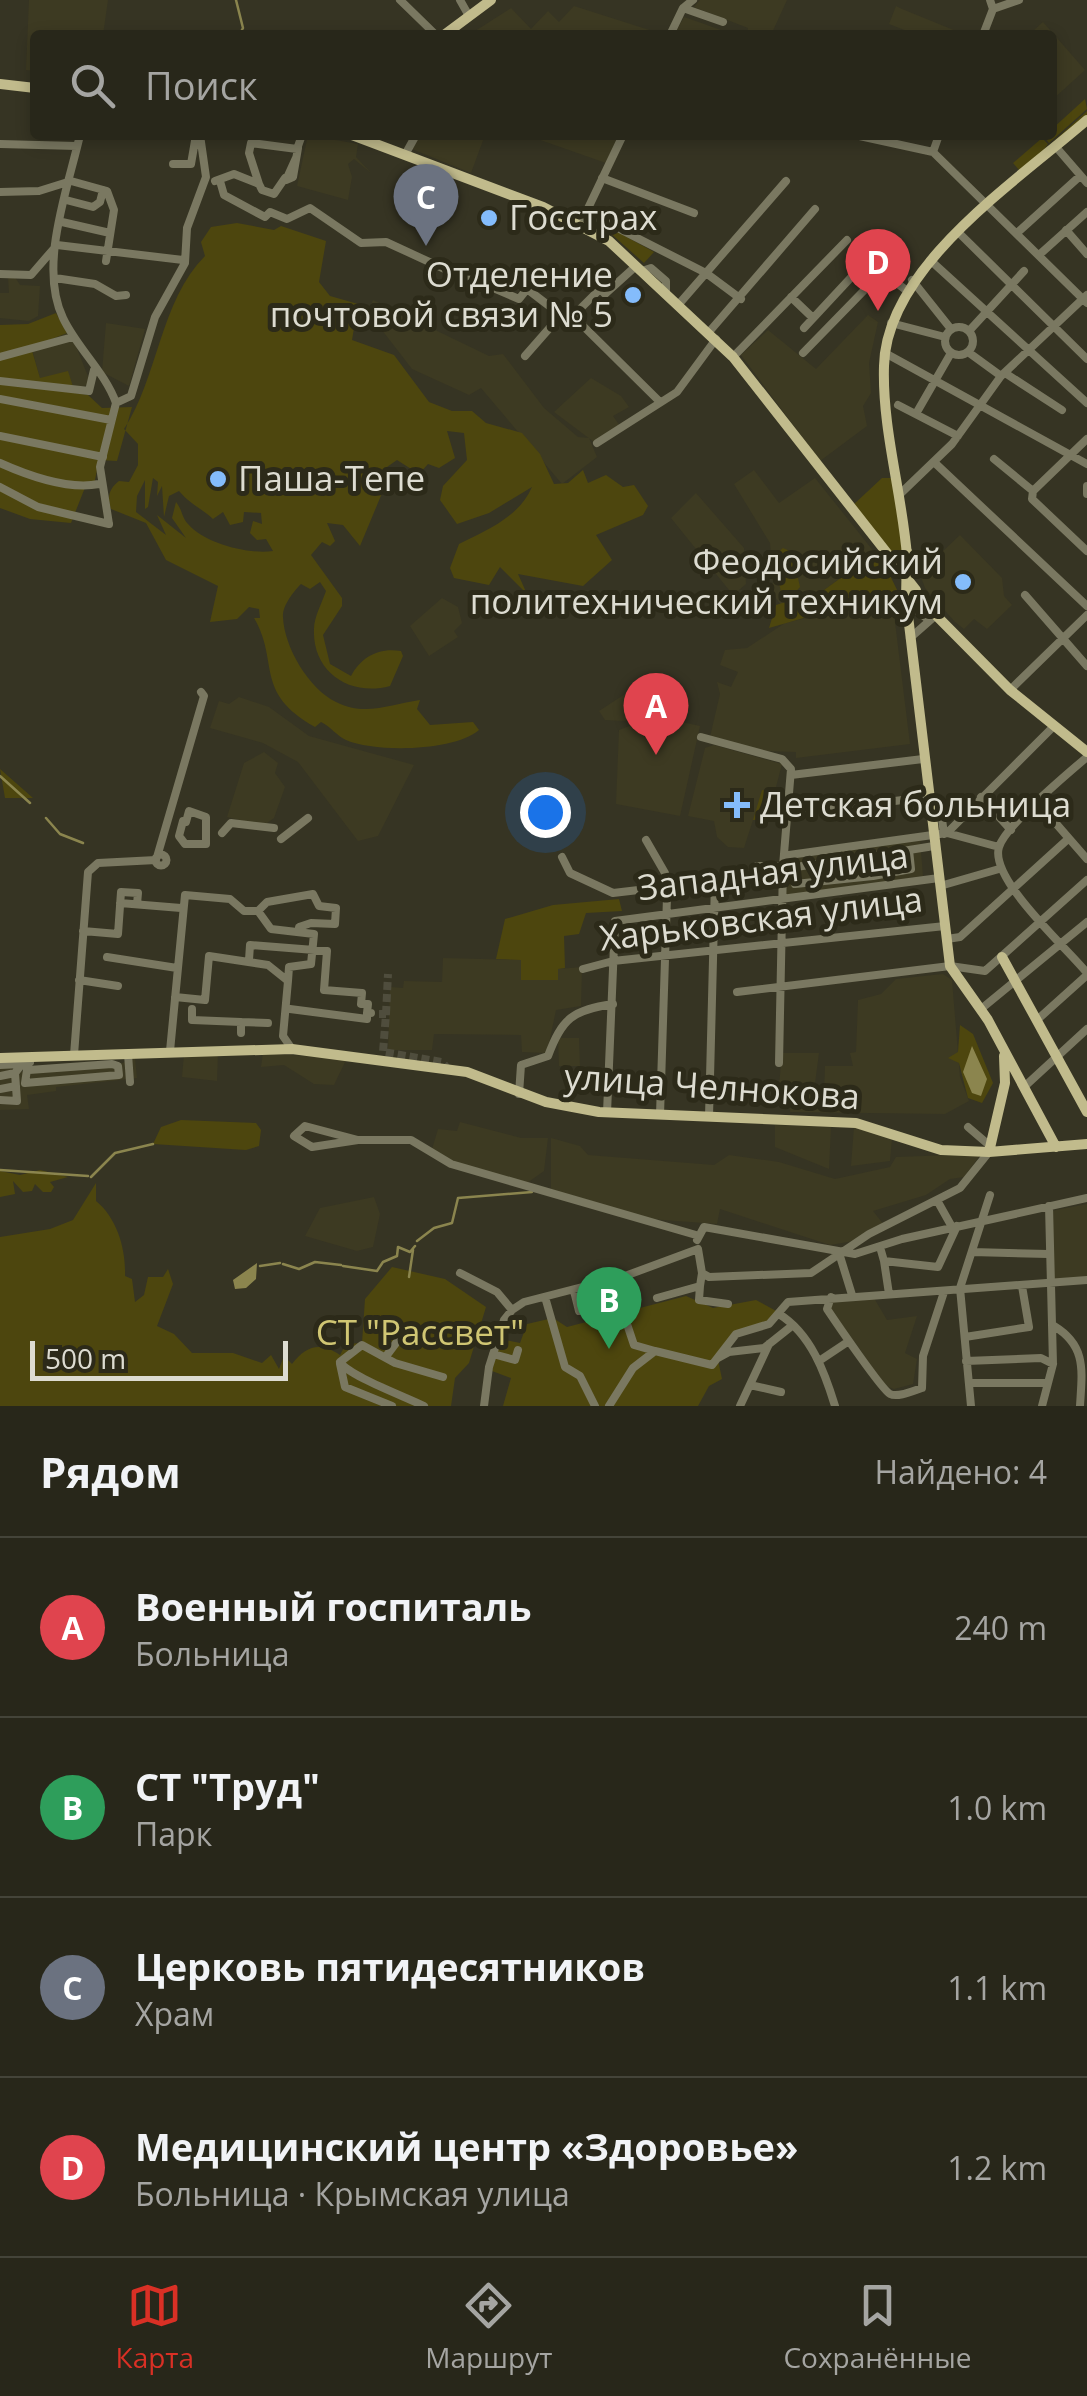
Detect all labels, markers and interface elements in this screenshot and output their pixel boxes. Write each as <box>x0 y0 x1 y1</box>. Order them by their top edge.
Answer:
search box <box>30 30 1057 140</box>
icon: search <box>65 58 120 113</box>
text: Поиск <box>145 59 258 111</box>
pin: C <box>394 164 458 246</box>
place label: Госстрах <box>509 193 657 240</box>
marker: Госстрах <box>478 207 500 229</box>
pin: D <box>846 228 910 311</box>
place label: Отделение почтовой связи № 5 <box>270 250 613 337</box>
marker: Отделение почтовой связи № 5 <box>622 284 644 306</box>
place label: Паша-Тепе <box>238 454 425 501</box>
marker: Паша-Тепе <box>207 468 229 490</box>
place label: Феодосийский политехнический техникум <box>470 537 943 624</box>
marker: Феодосийский политехнический техникум <box>952 571 974 593</box>
pin: A <box>624 672 688 755</box>
place label: Детская больница <box>760 780 1071 827</box>
your location <box>520 787 571 838</box>
marker: Детская больница <box>724 792 750 818</box>
street label: Западная улица <box>635 831 911 910</box>
street label: Харьковская улица <box>597 874 925 961</box>
street label: улица Челнокова <box>563 1052 861 1119</box>
pin: B <box>576 1266 642 1349</box>
park label: СТ "Рассвет" <box>316 1308 524 1355</box>
scale bar <box>30 1336 288 1380</box>
text: 500 m <box>45 1339 126 1377</box>
text: Рядом <box>40 1443 181 1500</box>
text: Найдено: 4 <box>874 1450 1047 1493</box>
text: Военный госпиталь <box>135 1580 532 1632</box>
text: A <box>61 1606 84 1649</box>
text: 240 m <box>954 1606 1047 1649</box>
text: Больница <box>135 1632 289 1675</box>
text: СТ "Труд" <box>135 1760 320 1812</box>
text: B <box>62 1786 83 1829</box>
text: 1.0 km <box>947 1786 1047 1829</box>
text: Парк <box>135 1812 212 1855</box>
text: Церковь пятидесятников <box>135 1940 645 1992</box>
text: C <box>62 1966 83 2009</box>
text: 1.1 km <box>947 1966 1047 2009</box>
text: Храм <box>135 1992 214 2035</box>
text: Медицинский центр «Здоровье» <box>135 2120 798 2172</box>
text: D <box>61 2146 84 2189</box>
text: 1.2 km <box>947 2146 1047 2189</box>
text: Больница · Крымская улица <box>135 2172 570 2215</box>
tab: Карта <box>116 2278 194 2376</box>
tab: Маршрут <box>425 2278 552 2376</box>
tab: Сохранённые <box>783 2278 971 2376</box>

